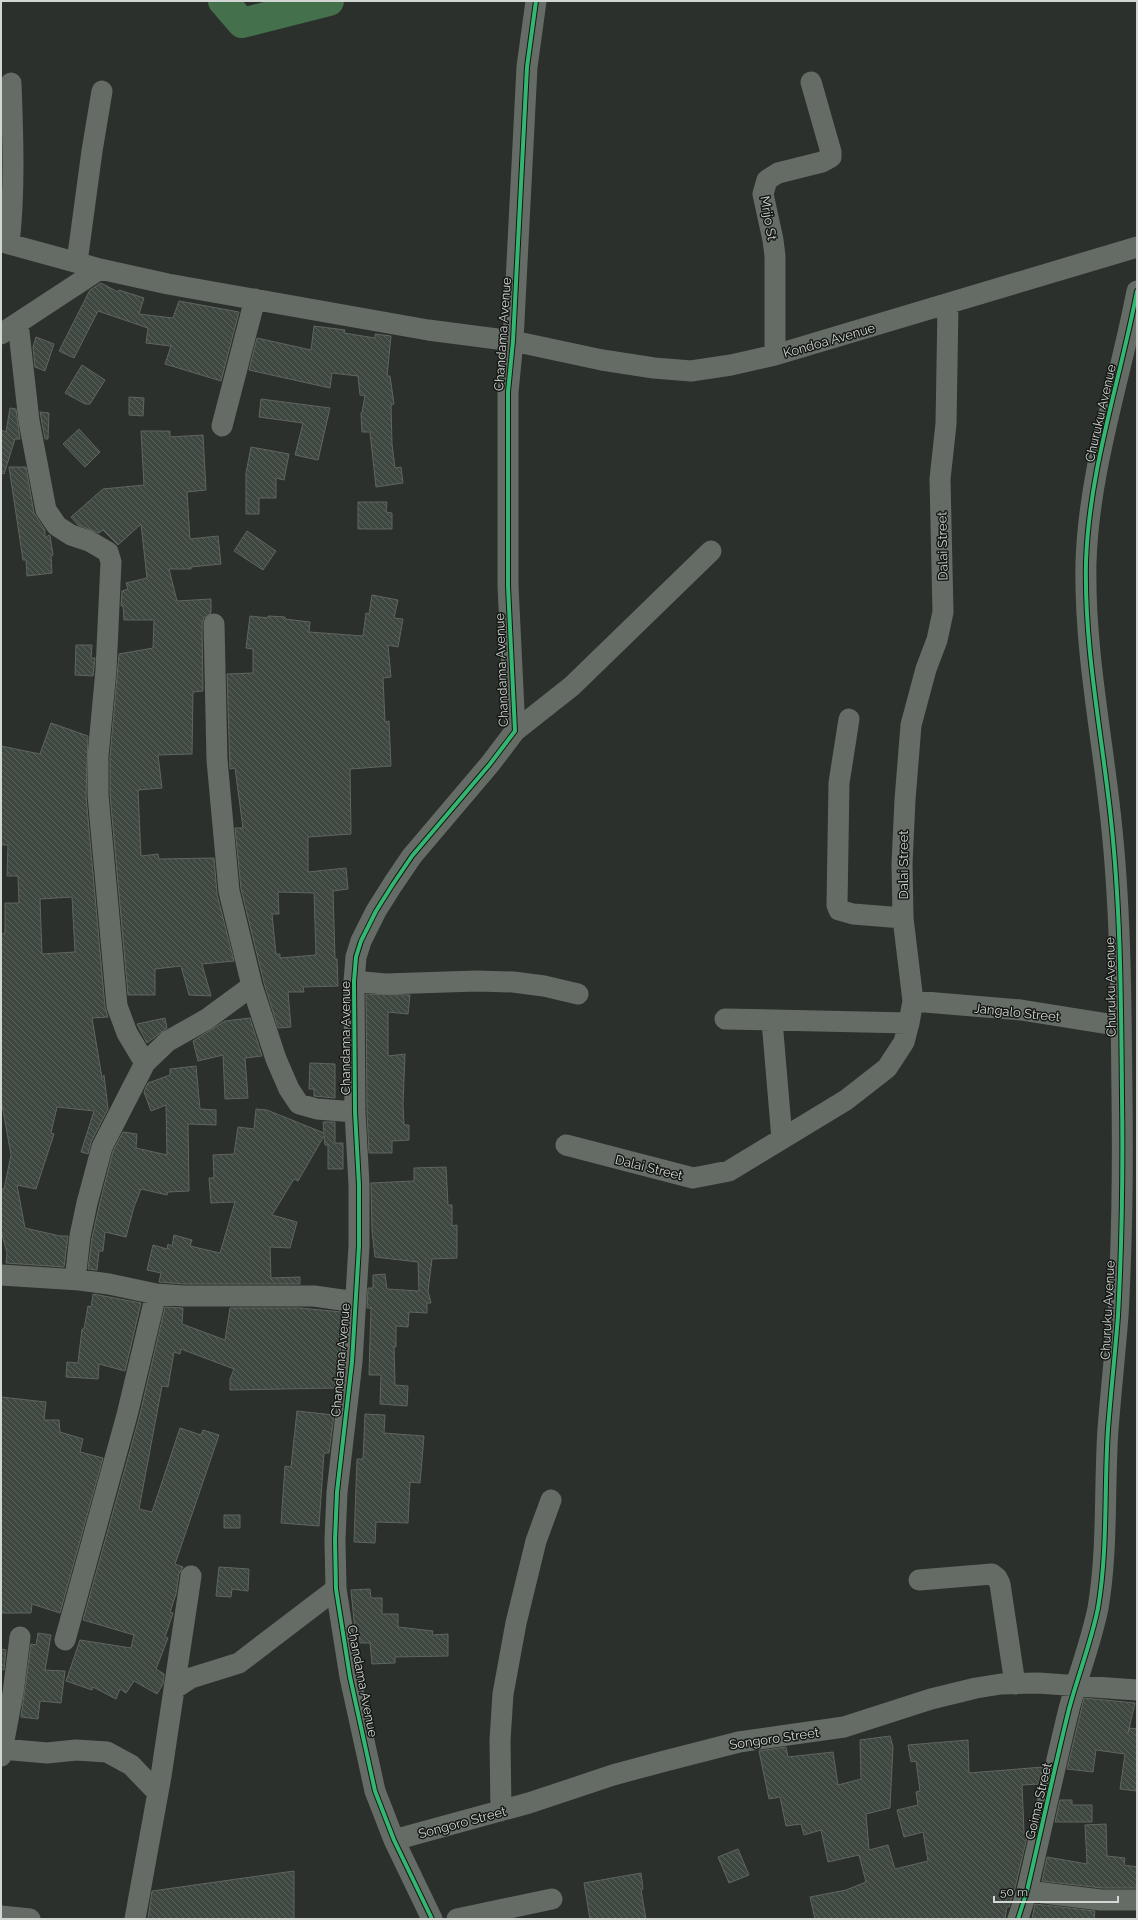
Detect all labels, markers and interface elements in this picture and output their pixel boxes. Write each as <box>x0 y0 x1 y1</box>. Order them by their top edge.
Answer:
street label: Mrijo St <box>757 195 780 242</box>
street label: Chandama Avenue <box>491 276 514 391</box>
street label: Kondoa Avenue <box>782 320 877 361</box>
street label: Churuku Avenue <box>1082 363 1119 463</box>
street label: Dalai Street <box>934 511 951 581</box>
street label: Chandama Avenue <box>492 612 511 727</box>
street label: Dalai Street <box>896 830 911 900</box>
street label: Churuku Avenue <box>1102 937 1119 1037</box>
street label: Chandama Avenue <box>338 981 353 1095</box>
street label: Jangalo Street <box>973 1001 1061 1025</box>
street label: Dalai Street <box>614 1152 685 1183</box>
street label: Churuku Avenue <box>1097 1260 1118 1360</box>
street label: Chandama Avenue <box>328 1302 353 1417</box>
street label: Chandama Avenue <box>344 1624 381 1739</box>
street label: Songoro Street <box>728 1725 821 1752</box>
street label: Goima Street <box>1022 1761 1055 1841</box>
street label: Songoro Street <box>417 1803 508 1841</box>
scale bar <box>994 1878 1118 1904</box>
text: 50 m <box>1000 1885 1028 1899</box>

